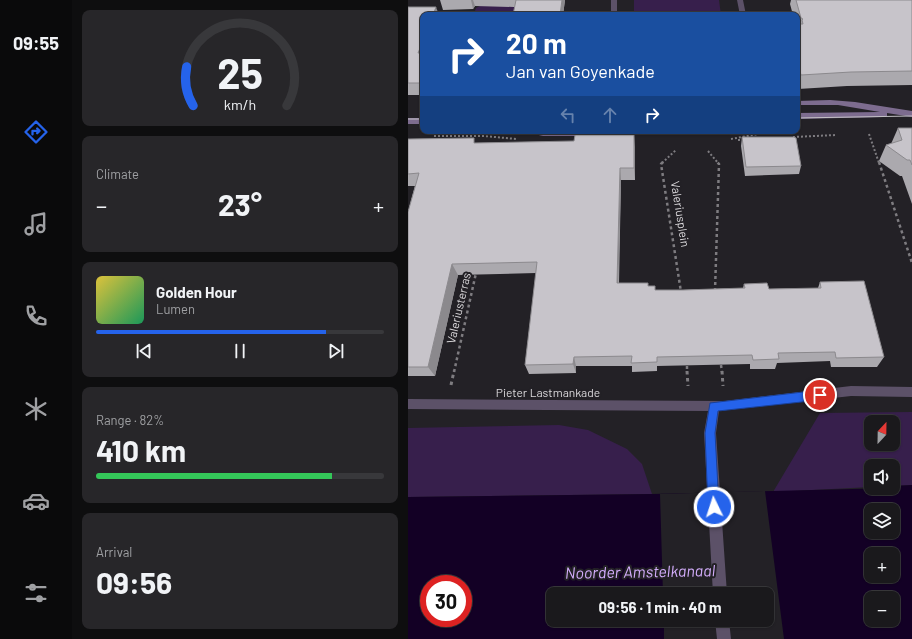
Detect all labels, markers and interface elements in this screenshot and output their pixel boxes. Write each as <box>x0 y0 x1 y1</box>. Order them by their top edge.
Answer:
text: 20 m <box>506 26 567 60</box>
icon: right <box>440 28 492 80</box>
text: 09:55 <box>13 32 59 54</box>
text: 25 <box>217 47 263 97</box>
text: Jan van Goyenkade <box>506 60 655 82</box>
text: km/h <box>224 95 256 112</box>
icon: left <box>557 104 579 126</box>
icon: ahead <box>599 104 621 126</box>
icon: right <box>641 104 663 126</box>
icon: directions <box>22 118 50 146</box>
text: Climate <box>96 166 139 182</box>
street label: Valeriusplein <box>669 180 693 248</box>
text: 23° <box>218 186 262 222</box>
text: − <box>96 192 107 218</box>
text: + <box>373 192 384 218</box>
icon: music <box>22 210 50 238</box>
street label: Valeriusterras <box>443 271 473 345</box>
text: Golden Hour <box>156 283 237 301</box>
text: Lumen <box>156 301 195 317</box>
icon: phone <box>22 302 50 330</box>
icon: previous <box>133 340 155 362</box>
icon: pause <box>229 340 251 362</box>
icon: next <box>325 340 347 362</box>
pin <box>803 378 837 412</box>
icon: arrive <box>809 384 831 406</box>
street label: Pieter Lastmankade <box>496 385 600 399</box>
icon: climate <box>22 395 50 423</box>
text: Range · 82% <box>96 412 164 428</box>
north arrow <box>864 415 900 451</box>
map controls <box>864 415 900 627</box>
text: 410 km <box>96 432 186 468</box>
button: sound <box>864 459 900 495</box>
position arrow <box>693 486 735 528</box>
icon: car <box>22 487 50 515</box>
button: layers <box>864 503 900 539</box>
text: Arrival <box>96 544 132 560</box>
button: + <box>864 547 900 583</box>
water label: Noorder Amstelkanaal <box>565 560 716 582</box>
text: 09:56 <box>96 564 172 600</box>
speed limit sign: 30 <box>420 575 472 627</box>
icon: filters <box>22 579 50 607</box>
button: − <box>864 591 900 627</box>
text: 09:56 · 1 min · 40 m <box>598 598 722 616</box>

